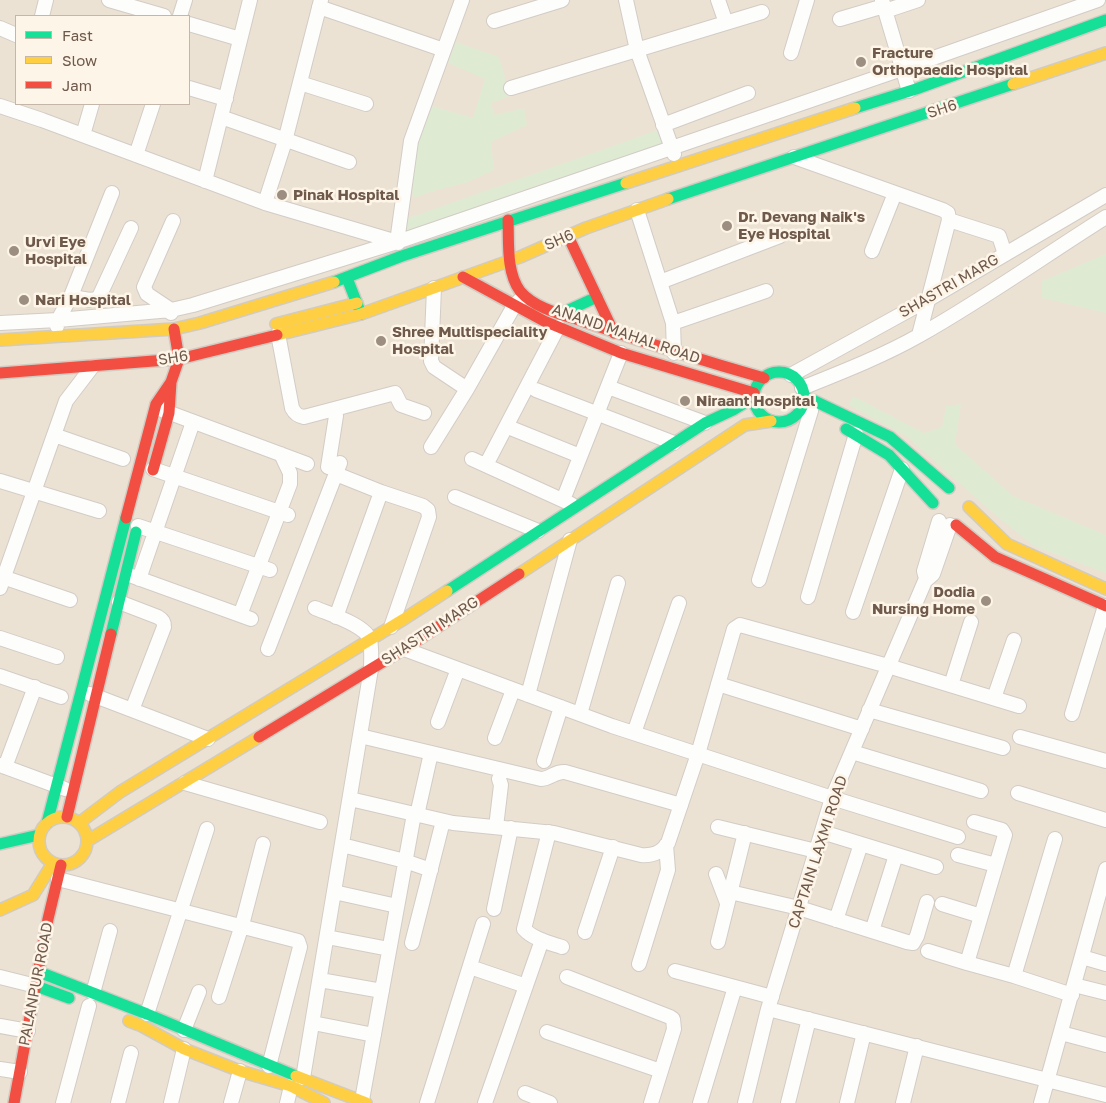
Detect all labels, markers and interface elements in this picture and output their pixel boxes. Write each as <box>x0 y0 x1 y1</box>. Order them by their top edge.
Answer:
legend <box>15 15 190 105</box>
text: Fast <box>62 26 93 44</box>
place label: Fracture Orthopaedic Hospital <box>872 44 1028 79</box>
text: Slow <box>62 51 97 69</box>
marker: Fracture Orthopaedic Hospital <box>854 55 868 69</box>
text: Jam <box>62 76 92 94</box>
street label: SH6 <box>925 96 959 122</box>
place label: Pinak Hospital <box>293 186 399 204</box>
marker: Pinak Hospital <box>275 188 289 202</box>
place label: Dr. Devang Naik's Eye Hospital <box>738 208 865 243</box>
marker: Dr. Devang Naik's Eye Hospital <box>720 219 734 233</box>
street label: SH6 <box>542 226 576 254</box>
place label: Urvi Eye Hospital <box>25 233 87 268</box>
marker: Urvi Eye Hospital <box>7 244 21 258</box>
street label: SHASTRI MARG <box>896 250 1002 322</box>
place label: Nari Hospital <box>35 291 131 309</box>
marker: Nari Hospital <box>17 293 31 307</box>
street label: ANAND MAHAL ROAD <box>550 300 702 368</box>
place label: Shree Multispeciality Hospital <box>392 323 548 358</box>
marker: Shree Multispeciality Hospital <box>374 334 388 348</box>
street label: SH6 <box>157 347 189 369</box>
place label: Niraant Hospital <box>696 392 815 410</box>
marker: Niraant Hospital <box>678 394 692 408</box>
place label: Dodia Nursing Home <box>872 583 975 618</box>
street label: SHASTRI MARG <box>378 593 482 669</box>
marker: Dodia Nursing Home <box>979 594 993 608</box>
street label: CAPTAIN LAXMI ROAD <box>785 773 851 931</box>
street label: PALANPUR ROAD <box>15 921 57 1047</box>

